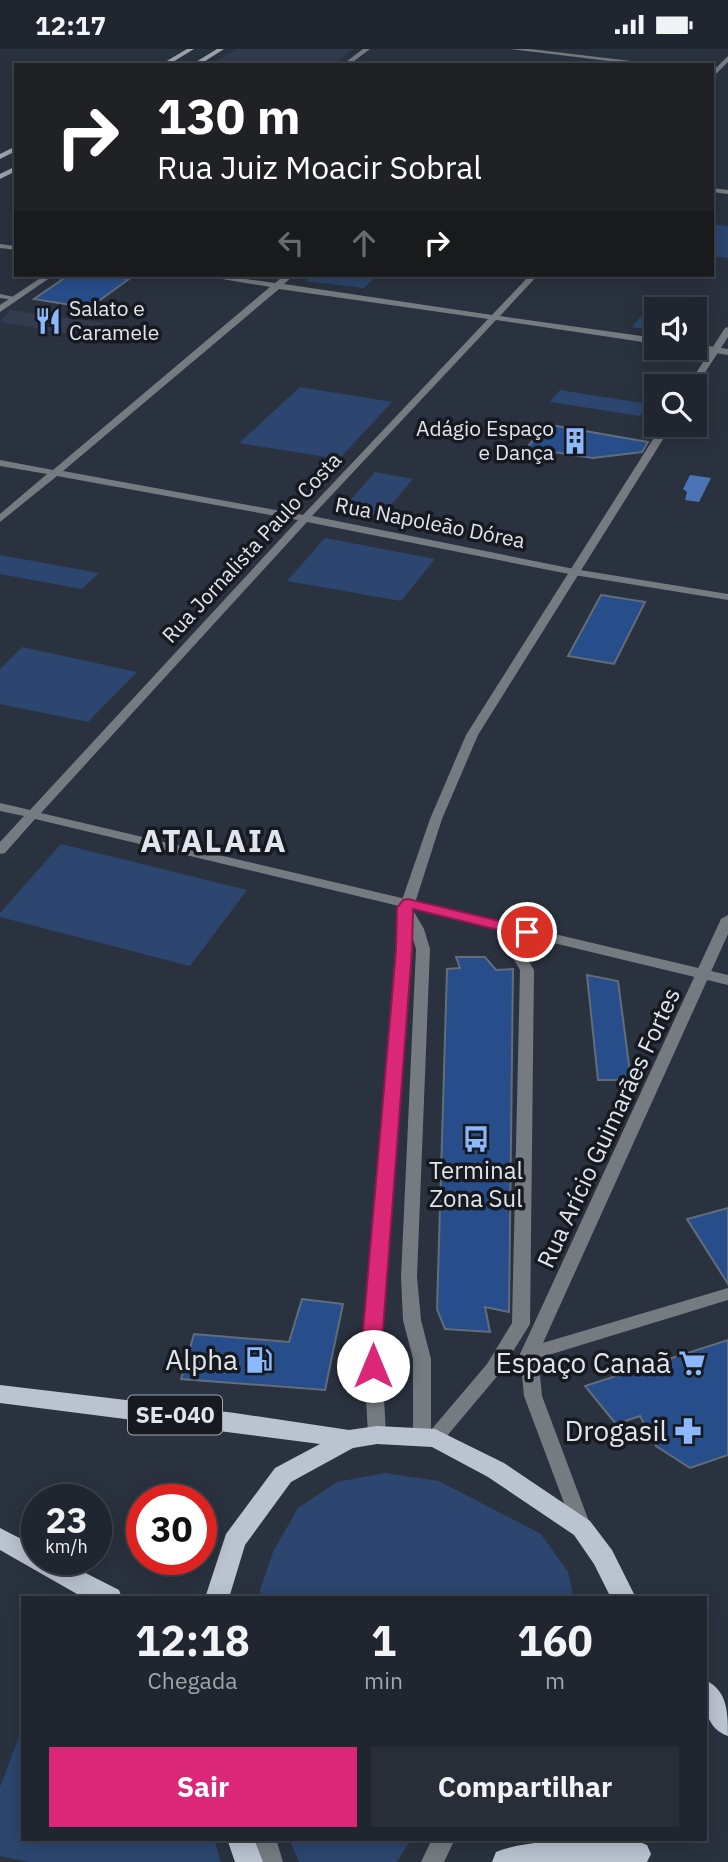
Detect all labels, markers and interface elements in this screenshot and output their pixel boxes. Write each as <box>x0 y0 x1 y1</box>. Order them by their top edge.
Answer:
text: 12:17 <box>35 8 106 42</box>
text: 130 m <box>157 84 301 147</box>
icon: right <box>42 91 133 182</box>
text: Rua Juiz Moacir Sobral <box>157 146 482 188</box>
icon: left <box>272 224 310 262</box>
icon: ahead <box>345 224 383 262</box>
icon: right <box>418 224 456 262</box>
place label: Salato e Caramele <box>69 294 159 346</box>
map controls <box>644 297 707 437</box>
button: sound <box>644 297 707 360</box>
restaurant icon: Salato e Caramele <box>33 306 63 336</box>
button: search <box>644 374 707 437</box>
place label: Adágio Espaço e Dança <box>416 414 554 466</box>
building icon: Adágio Espaço e Dança <box>560 426 590 456</box>
street label: Rua Jornalista Paulo Costa <box>155 446 347 649</box>
street label: Rua Napoleão Dórea <box>333 490 528 554</box>
district label: ATALAIA <box>140 819 288 861</box>
pin <box>497 902 557 962</box>
icon: arrive <box>508 913 546 951</box>
street label: Rua Arício Guimarães Fortes <box>529 982 687 1273</box>
bus stop icon: Terminal Zona Sul <box>461 1124 491 1154</box>
place label: Terminal Zona Sul <box>429 1154 523 1214</box>
position arrow <box>336 1329 410 1403</box>
place label: Alpha <box>165 1341 238 1378</box>
place label: Espaço Canaã <box>495 1344 671 1381</box>
fuel station icon: Alpha <box>244 1345 274 1375</box>
supermarket icon: Espaço Canaã <box>677 1348 707 1378</box>
road number: SE-040 <box>128 1395 222 1435</box>
place label: Drogasil <box>564 1412 667 1449</box>
pharmacy icon: Drogasil <box>673 1416 703 1446</box>
speed limit sign: 30 <box>126 1484 217 1575</box>
text: 23 <box>45 1497 88 1543</box>
text: km/h <box>45 1535 88 1558</box>
text: 12:18 <box>135 1613 250 1668</box>
text: 1 <box>371 1613 396 1668</box>
text: 160 <box>517 1613 593 1668</box>
text: Chegada <box>148 1665 238 1695</box>
text: min <box>364 1665 403 1695</box>
text: m <box>545 1665 565 1695</box>
button: Sair <box>49 1747 357 1827</box>
button: Compartilhar <box>371 1747 679 1827</box>

